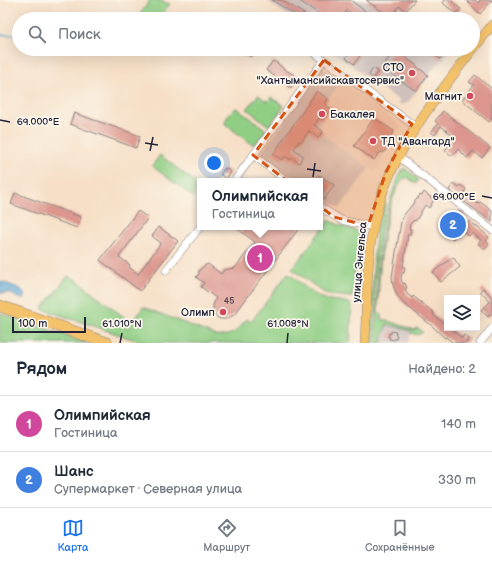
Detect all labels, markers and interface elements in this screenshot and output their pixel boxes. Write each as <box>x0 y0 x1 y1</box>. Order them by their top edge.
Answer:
search box <box>12 12 480 56</box>
icon: search <box>26 23 48 45</box>
text: Поиск <box>58 25 101 44</box>
place label: СТО "Хантымансийскавтосервис" <box>257 61 404 87</box>
marker: СТО "Хантымансийскавтосервис" <box>407 68 417 78</box>
place label: Магнит <box>425 90 462 103</box>
marker: Магнит <box>465 91 475 101</box>
place label: Бакалея <box>330 108 375 121</box>
marker: Бакалея <box>317 109 327 119</box>
text: 69.000°E <box>17 116 60 128</box>
place label: ТД "Авангард" <box>381 135 455 148</box>
marker: ТД "Авангард" <box>368 136 378 146</box>
your location <box>204 153 224 173</box>
popup <box>197 178 323 230</box>
text: Олимпийская <box>212 187 308 206</box>
text: 69.000°E <box>433 191 476 203</box>
text: Гостиница <box>212 206 275 222</box>
pin: 2 <box>440 210 466 240</box>
street label: улица Энгельса <box>349 221 370 303</box>
pin: 1 <box>247 243 273 273</box>
map controls <box>444 295 480 331</box>
button: layers <box>444 295 480 331</box>
house number: 45 <box>224 296 234 307</box>
place label: Олимп <box>181 306 215 319</box>
marker: Олимп <box>218 307 228 317</box>
scale bar <box>12 315 86 334</box>
text: 100 m <box>18 317 47 330</box>
text: 61.010°N <box>102 318 142 330</box>
text: 61.008°N <box>267 318 309 330</box>
text: Рядом <box>16 359 67 379</box>
text: Найдено: 2 <box>408 361 476 377</box>
text: Олимпийская <box>54 406 151 425</box>
text: 1 <box>26 416 32 432</box>
text: 140 m <box>441 416 476 432</box>
text: Гостиница <box>54 425 118 441</box>
text: Шанс <box>54 462 94 481</box>
text: 2 <box>25 472 33 488</box>
text: 330 m <box>438 472 476 488</box>
text: Супермаркет · Северная улица <box>54 481 242 497</box>
tab: Карта <box>57 517 88 554</box>
tab: Маршрут <box>203 517 250 554</box>
tab: Сохранённые <box>365 517 435 554</box>

